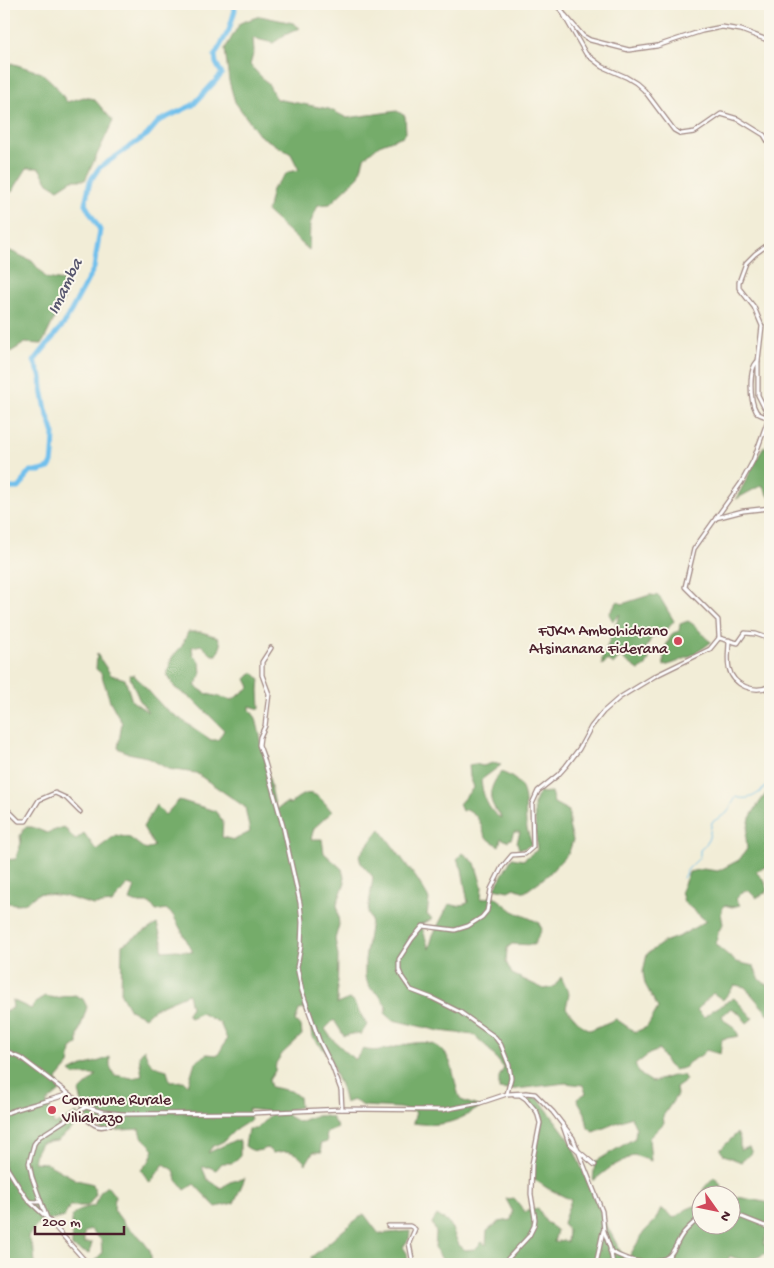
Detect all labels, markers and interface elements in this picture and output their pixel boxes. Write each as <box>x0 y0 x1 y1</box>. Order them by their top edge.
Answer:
water label: Imamba <box>44 255 89 318</box>
place label: FJKM Ambohidrano Atsinanana Fiderana <box>529 623 669 660</box>
marker: FJKM Ambohidrano Atsinanana Fiderana <box>672 635 684 647</box>
place label: Commune Rurale Viliahazo <box>61 1092 172 1129</box>
marker: Commune Rurale Viliahazo <box>46 1104 58 1116</box>
north arrow <box>692 1186 742 1236</box>
scale bar <box>35 1203 124 1235</box>
text: N <box>715 1207 734 1224</box>
text: 200 m <box>42 1214 81 1232</box>

